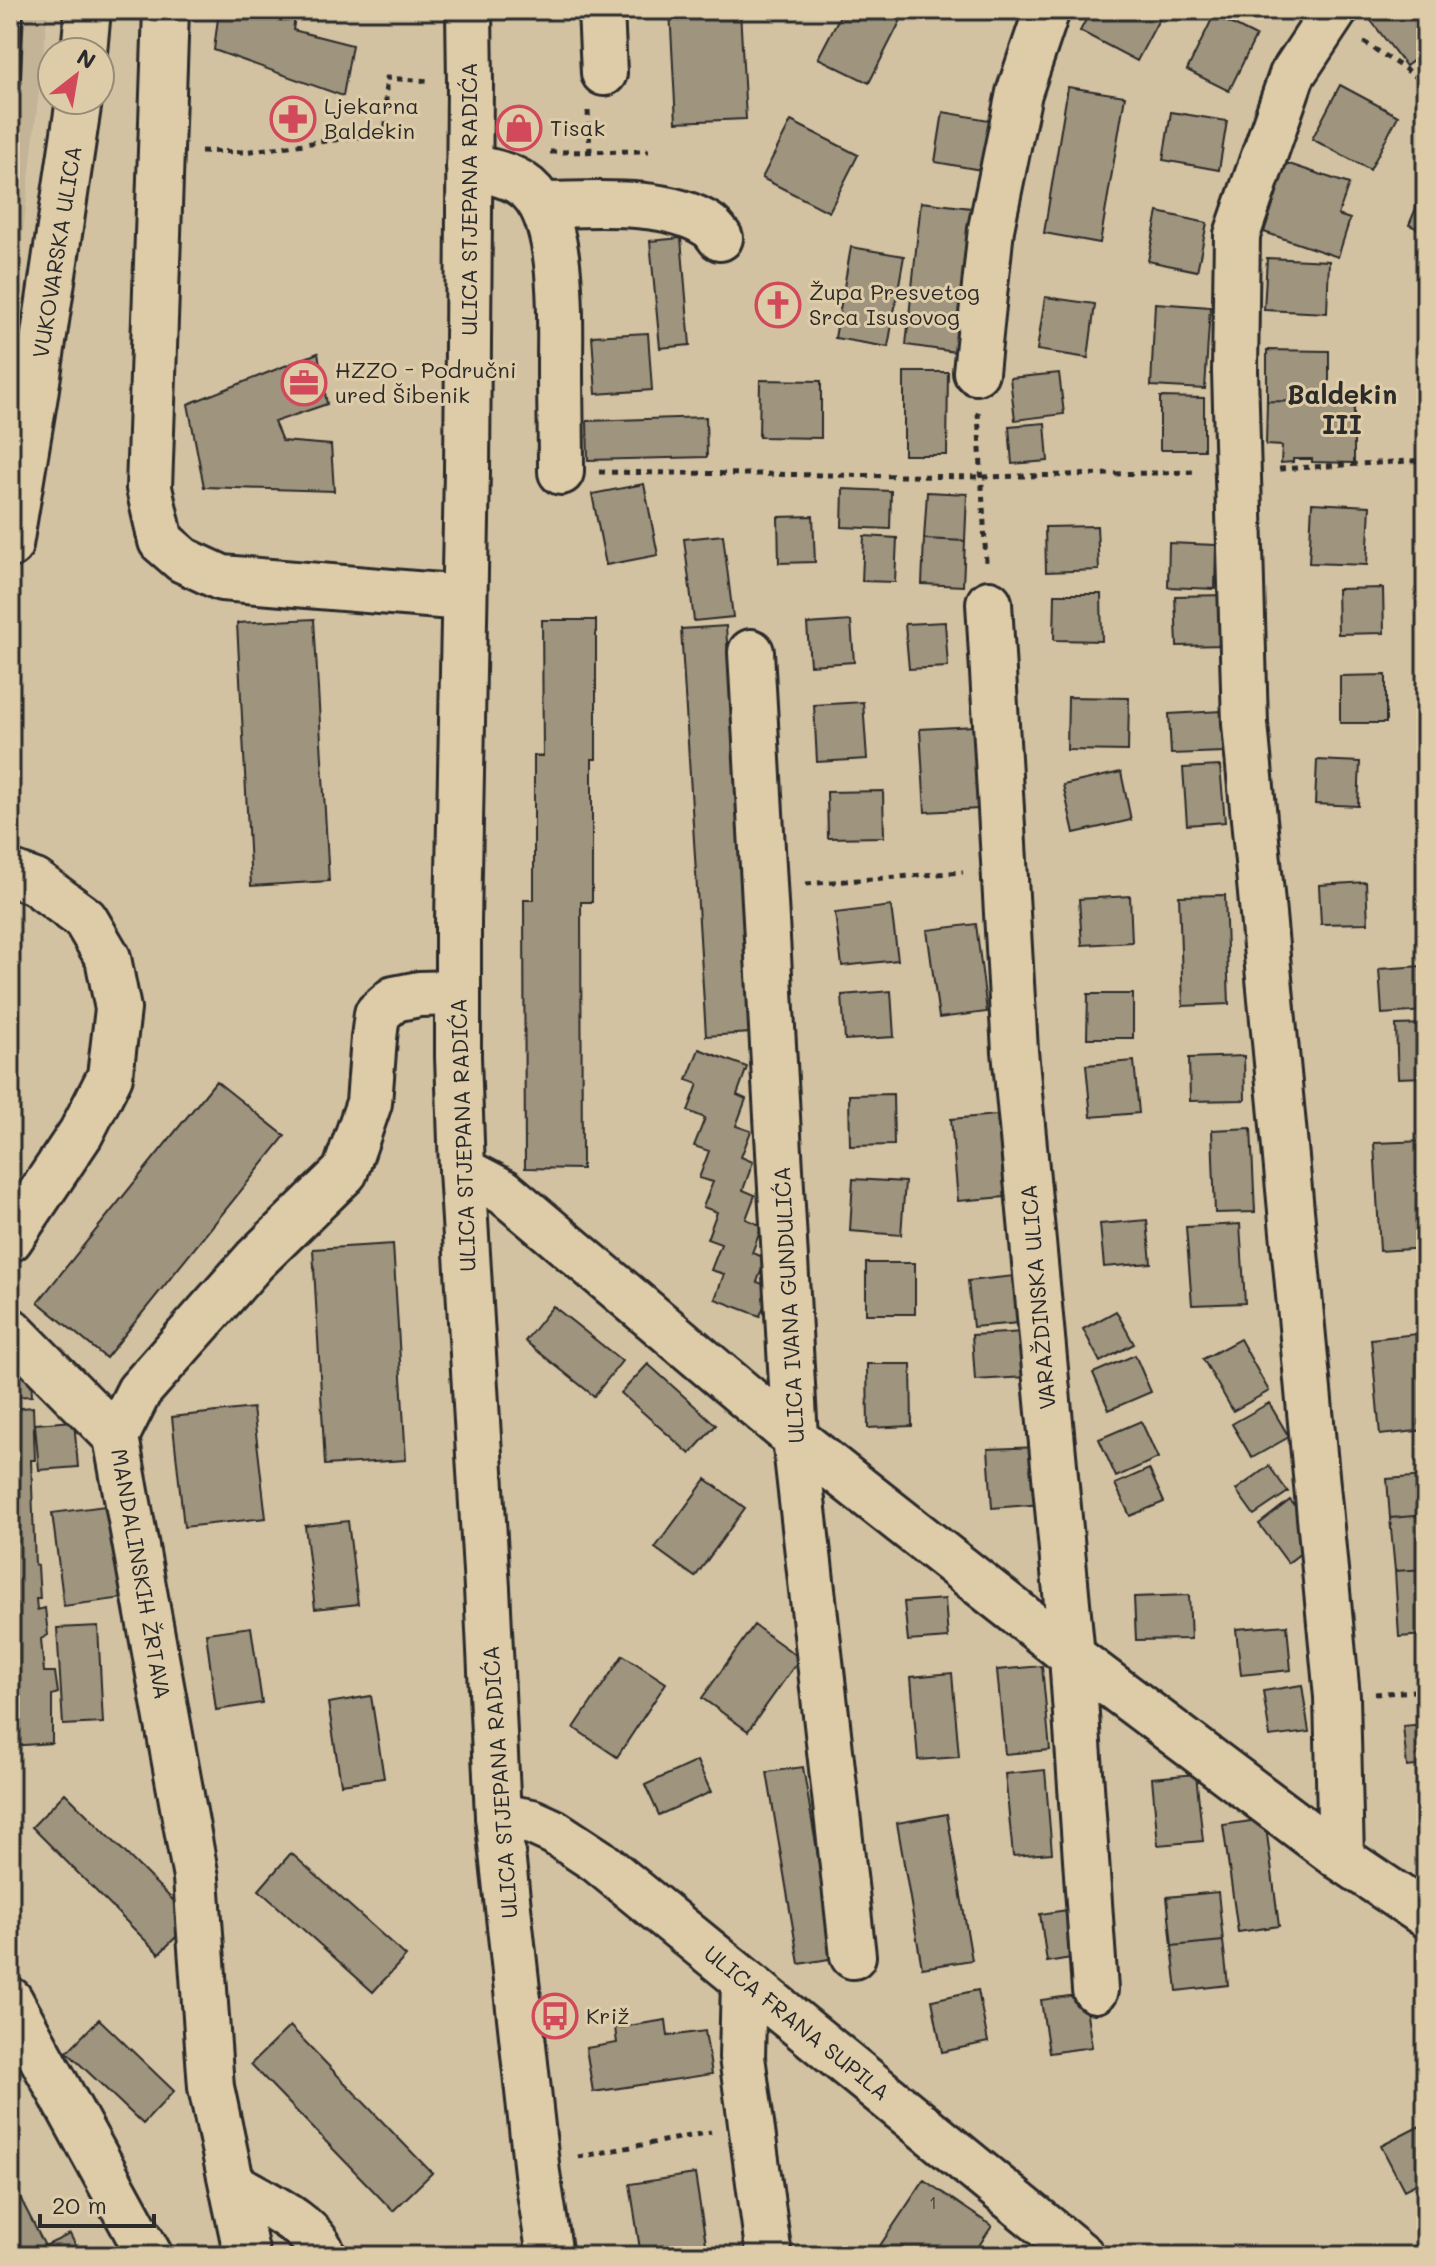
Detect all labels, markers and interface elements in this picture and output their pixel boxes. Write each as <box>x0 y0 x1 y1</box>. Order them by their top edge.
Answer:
north arrow <box>36 36 116 116</box>
text: N <box>72 42 101 75</box>
street label: ULICA STJEPANA RADIĆA <box>454 62 483 336</box>
place label: Ljekarna Baldekin <box>324 91 419 145</box>
pharmacy icon: Ljekarna Baldekin <box>269 95 317 143</box>
shop icon: Tisak <box>495 104 543 152</box>
place label: Tisak <box>550 113 605 142</box>
street label: VUKOVARSKA ULICA <box>25 144 88 360</box>
place label: Župa Presvetog Srca Isusovog <box>809 277 980 331</box>
church icon: Župa Presvetog Srca Isusovog <box>754 281 802 329</box>
place label: HZZO - Područni ured Šibenik <box>335 355 516 409</box>
office icon: HZZO - Područni ured Šibenik <box>280 359 328 407</box>
district label: Baldekin III <box>1287 377 1397 441</box>
street label: ULICA STJEPANA RADIĆA <box>443 998 482 1272</box>
street label: ULICA IVANA GUNDULIĆA <box>767 1166 810 1444</box>
street label: VARAŽDINSKA ULICA <box>1013 1183 1062 1411</box>
street label: MANDALINSKIH ŽRTAVA <box>105 1446 178 1702</box>
street label: ULICA STJEPANA RADIĆA <box>475 1645 524 1920</box>
street label: ULICA FRANA SUPILA <box>698 1939 896 2107</box>
bus stop icon: Križ <box>531 1992 579 2040</box>
place label: Križ <box>586 2001 629 2030</box>
scale bar <box>40 2178 154 2228</box>
text: 20 m <box>52 2189 107 2220</box>
house number: 1 <box>929 2190 937 2214</box>

